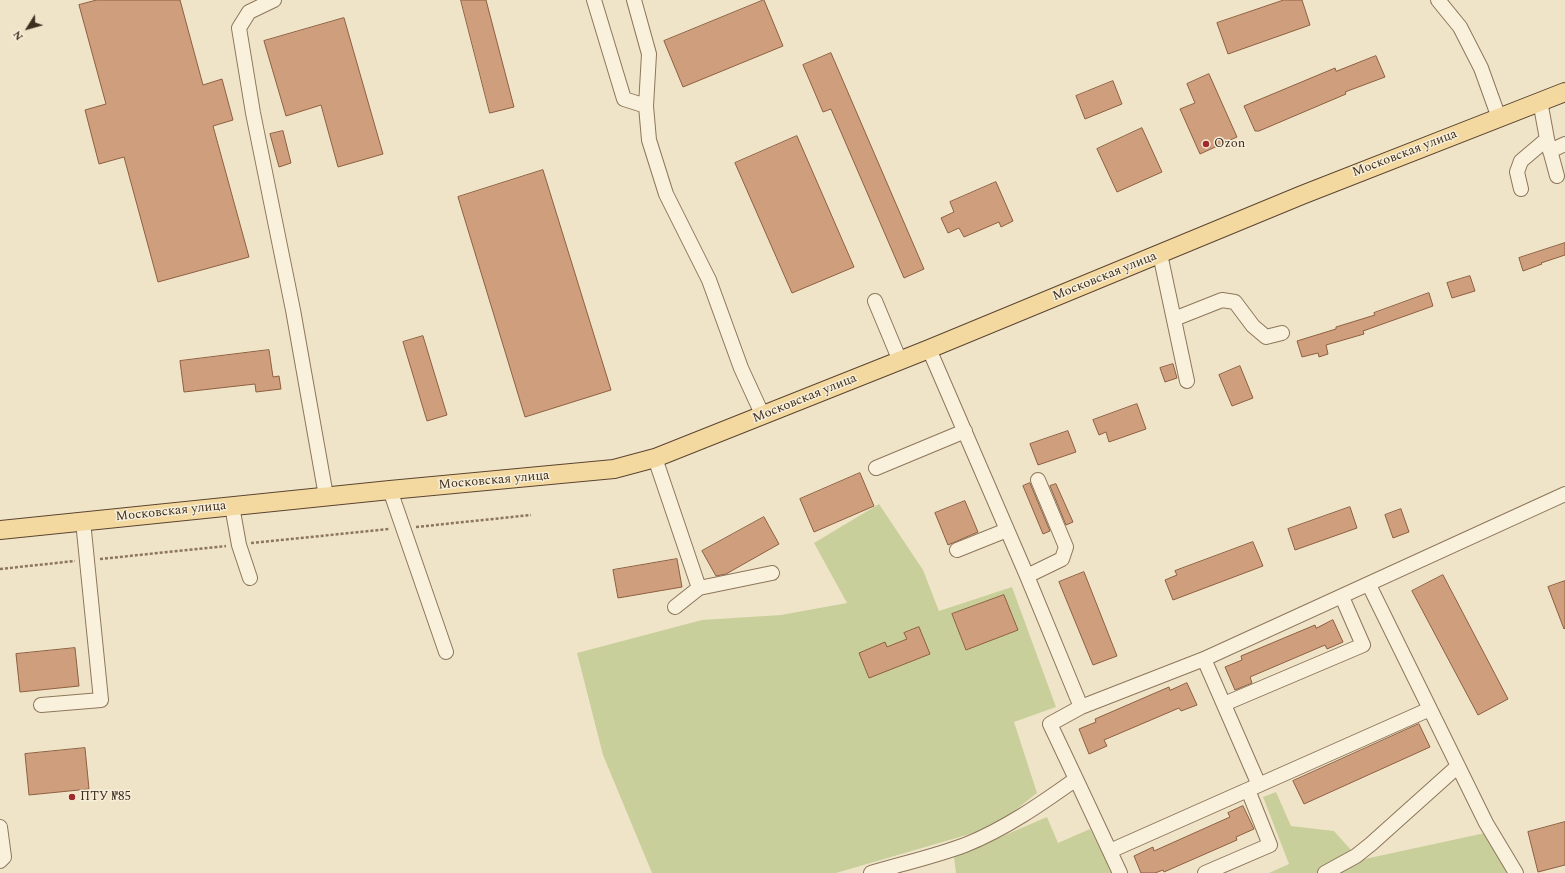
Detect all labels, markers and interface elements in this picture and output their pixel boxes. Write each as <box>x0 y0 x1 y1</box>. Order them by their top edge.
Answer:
north arrow <box>8 8 48 48</box>
text: N <box>9 27 28 44</box>
street label: Московская улица <box>1350 127 1460 181</box>
place label: Ozon <box>1214 136 1245 152</box>
marker: Ozon <box>1201 139 1211 149</box>
street label: Московская улица <box>1051 249 1159 305</box>
street label: Московская улица <box>751 371 859 427</box>
street label: Московская улица <box>438 468 550 494</box>
street label: Московская улица <box>115 498 227 526</box>
place label: ПТУ №85 <box>80 789 131 805</box>
marker: ПТУ №85 <box>67 792 77 802</box>

